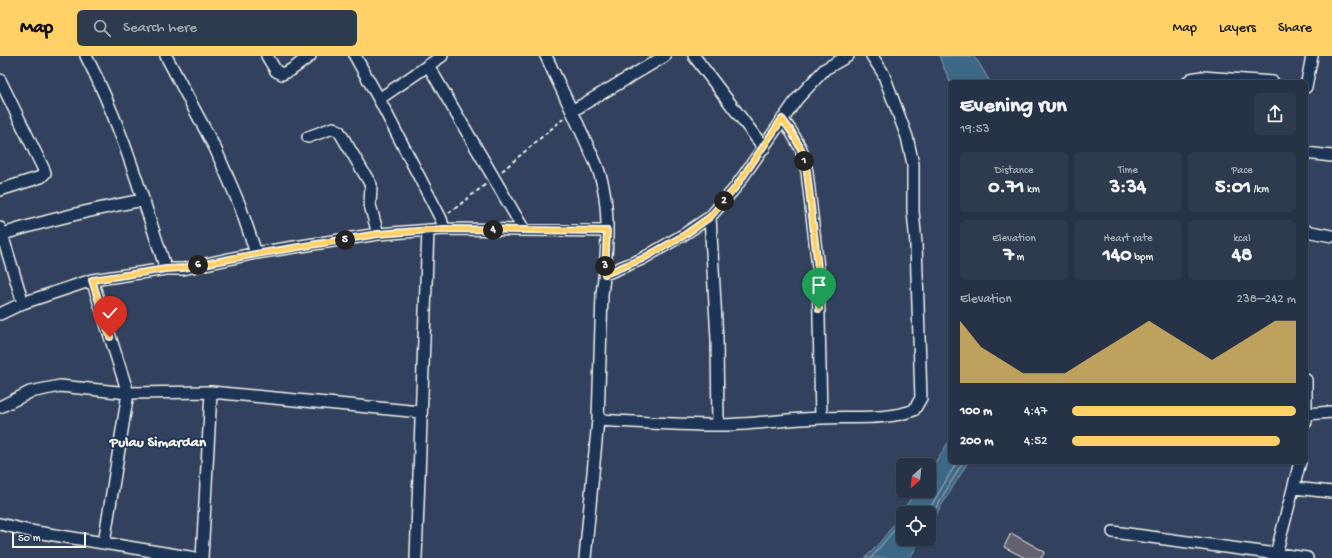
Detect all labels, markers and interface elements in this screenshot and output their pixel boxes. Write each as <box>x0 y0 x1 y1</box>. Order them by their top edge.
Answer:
search box <box>77 10 357 46</box>
text: Map <box>20 17 53 40</box>
icon: search <box>91 17 113 39</box>
text: Search here <box>123 19 197 37</box>
text: Map <box>1173 20 1197 37</box>
text: Layers <box>1219 20 1256 37</box>
text: Share <box>1278 20 1312 37</box>
button: share <box>1254 93 1296 135</box>
text: Evening run <box>960 94 1067 120</box>
text: 19:53 <box>960 122 989 137</box>
pin: 1 <box>794 151 814 171</box>
text: 1 <box>802 155 806 167</box>
text: Distance <box>995 165 1033 177</box>
text: Time <box>1118 165 1138 177</box>
text: Pace <box>1231 165 1253 177</box>
text: 0.71 <box>988 177 1024 200</box>
text: 3:34 <box>1110 177 1146 200</box>
text: 5:01 <box>1215 177 1251 200</box>
text: km <box>1024 184 1040 196</box>
text: /km <box>1251 184 1269 196</box>
pin: 2 <box>714 191 734 211</box>
text: 2 <box>721 195 727 207</box>
pin: 4 <box>483 220 503 240</box>
text: 4 <box>490 224 496 236</box>
pin: 5 <box>335 230 355 250</box>
text: Elevation <box>992 233 1036 245</box>
text: Heart rate <box>1103 233 1153 245</box>
text: kcal <box>1233 233 1251 245</box>
text: 5 <box>342 234 348 246</box>
text: 7 <box>1004 245 1014 268</box>
text: 140 <box>1103 245 1132 268</box>
text: 48 <box>1232 245 1252 268</box>
text: m <box>1014 252 1024 264</box>
text: bpm <box>1132 252 1153 264</box>
pin: 6 <box>188 255 208 275</box>
pin: 3 <box>595 256 615 276</box>
text: 6 <box>195 259 201 271</box>
text: 3 <box>602 260 608 272</box>
pin <box>802 268 836 309</box>
icon: arrive <box>808 274 830 296</box>
text: Elevation <box>960 292 1012 307</box>
text: 238–242 m <box>1237 292 1296 307</box>
pin <box>93 296 127 337</box>
icon: check <box>99 302 121 324</box>
text: 100 m <box>960 404 992 419</box>
text: 4:47 <box>1024 404 1047 419</box>
district label: Pulau Simardan <box>109 434 207 452</box>
text: 200 m <box>960 434 993 449</box>
text: 4:52 <box>1024 434 1047 449</box>
north arrow <box>896 458 936 498</box>
map controls <box>896 458 936 546</box>
button: locate <box>896 506 936 546</box>
scale bar <box>12 530 86 549</box>
text: 50 m <box>18 533 40 545</box>

